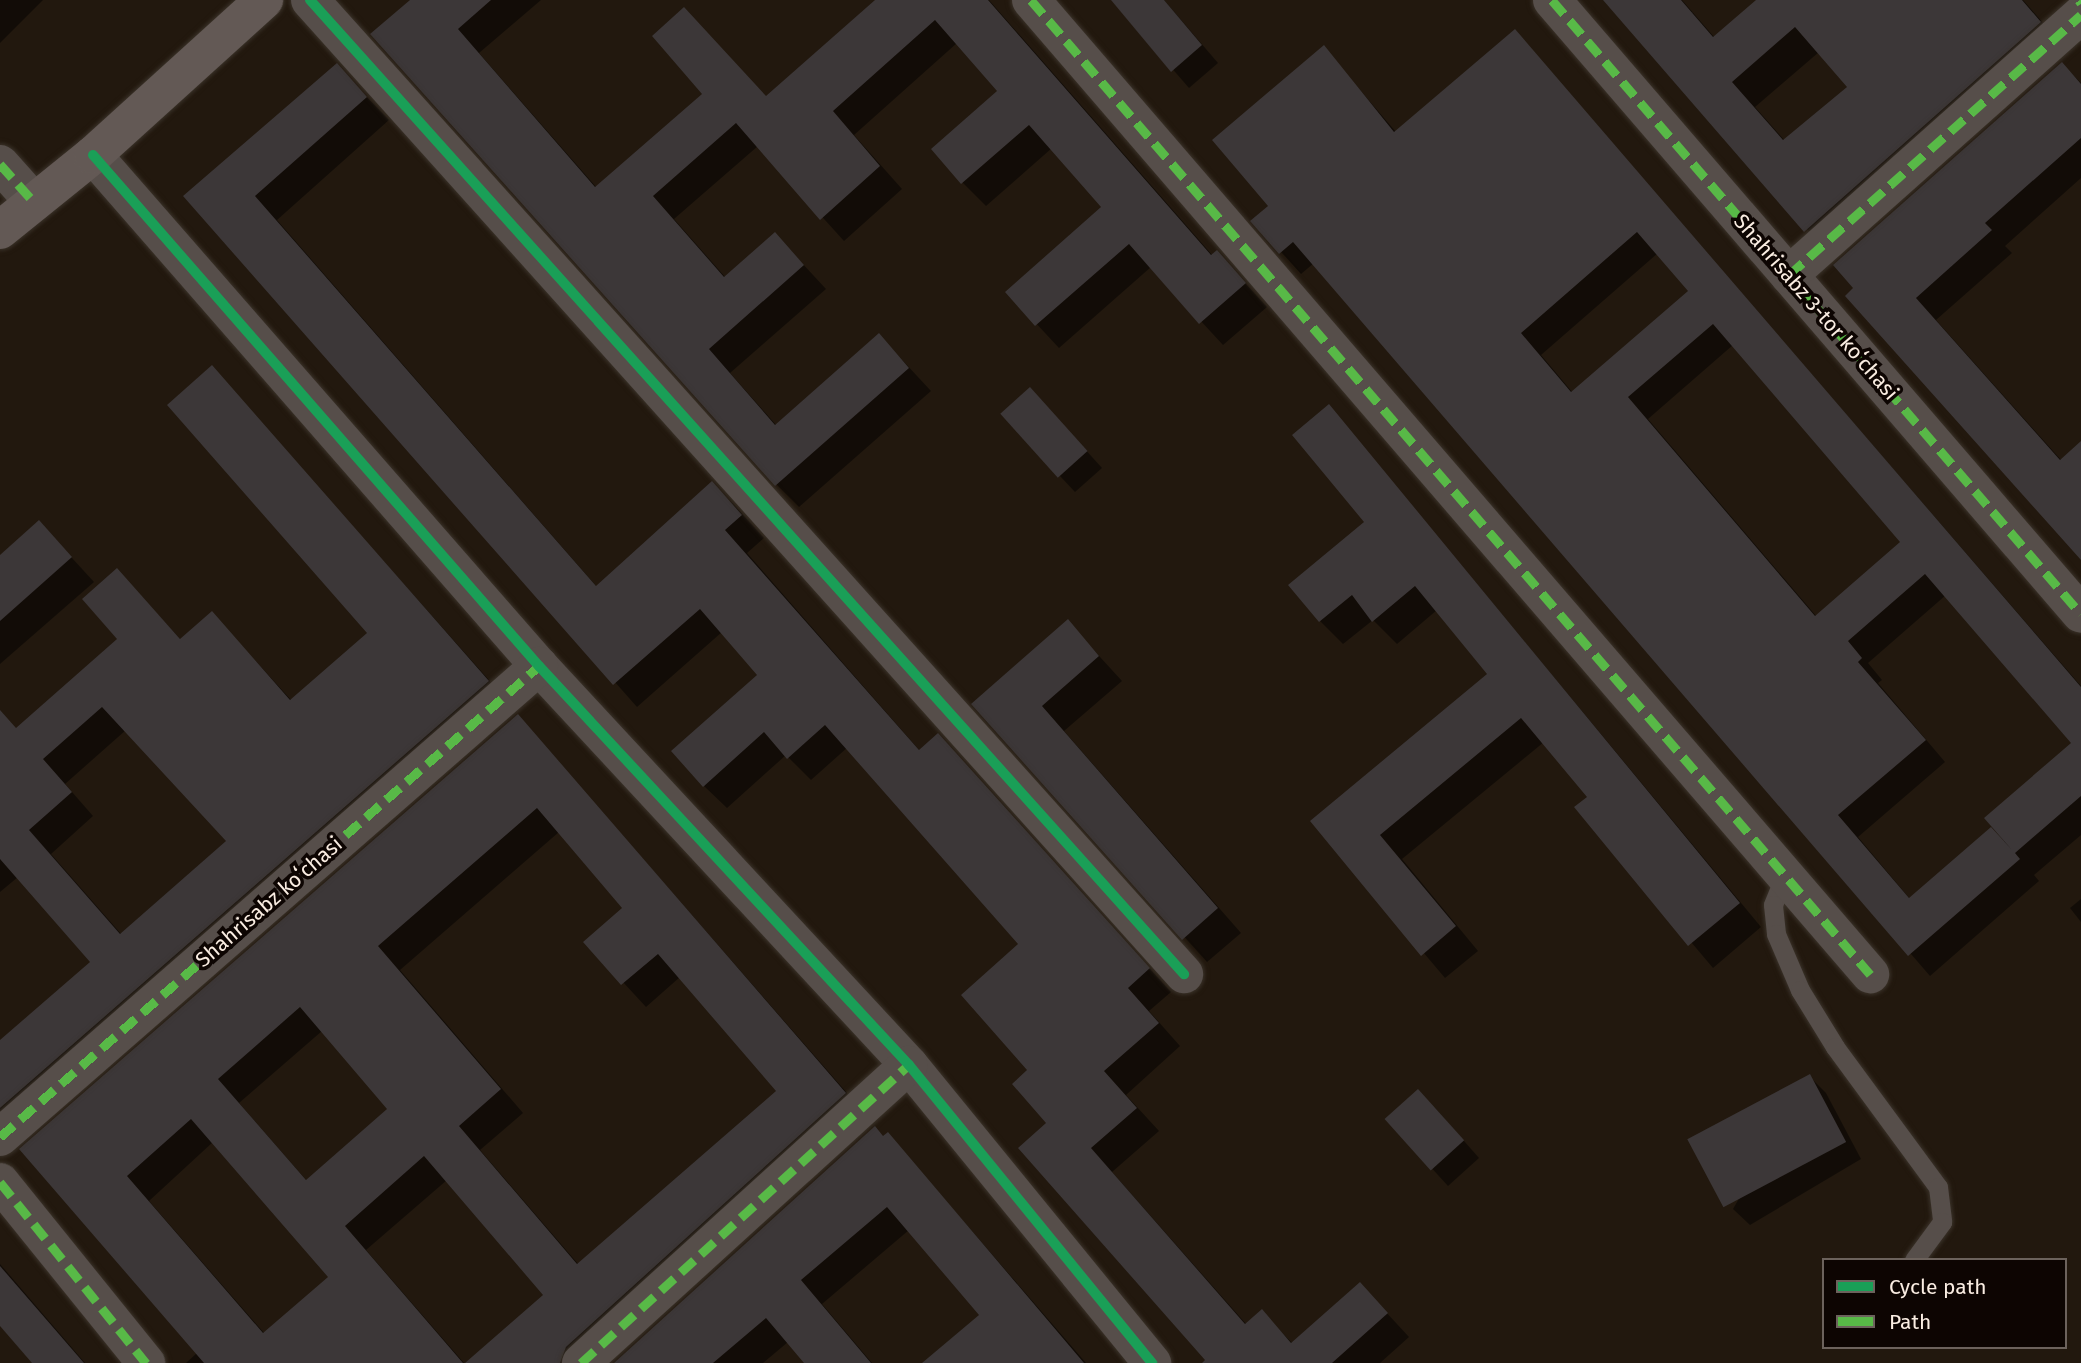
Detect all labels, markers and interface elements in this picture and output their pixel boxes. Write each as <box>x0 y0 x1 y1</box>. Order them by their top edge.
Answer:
street label: Shahrisabz 3-tor koʻchasi <box>1728 209 1904 405</box>
street label: Shahrisabz koʻchasi <box>191 831 347 973</box>
legend <box>1822 1258 2067 1349</box>
text: Cycle path <box>1889 1274 1987 1300</box>
text: Path <box>1889 1309 1931 1335</box>

